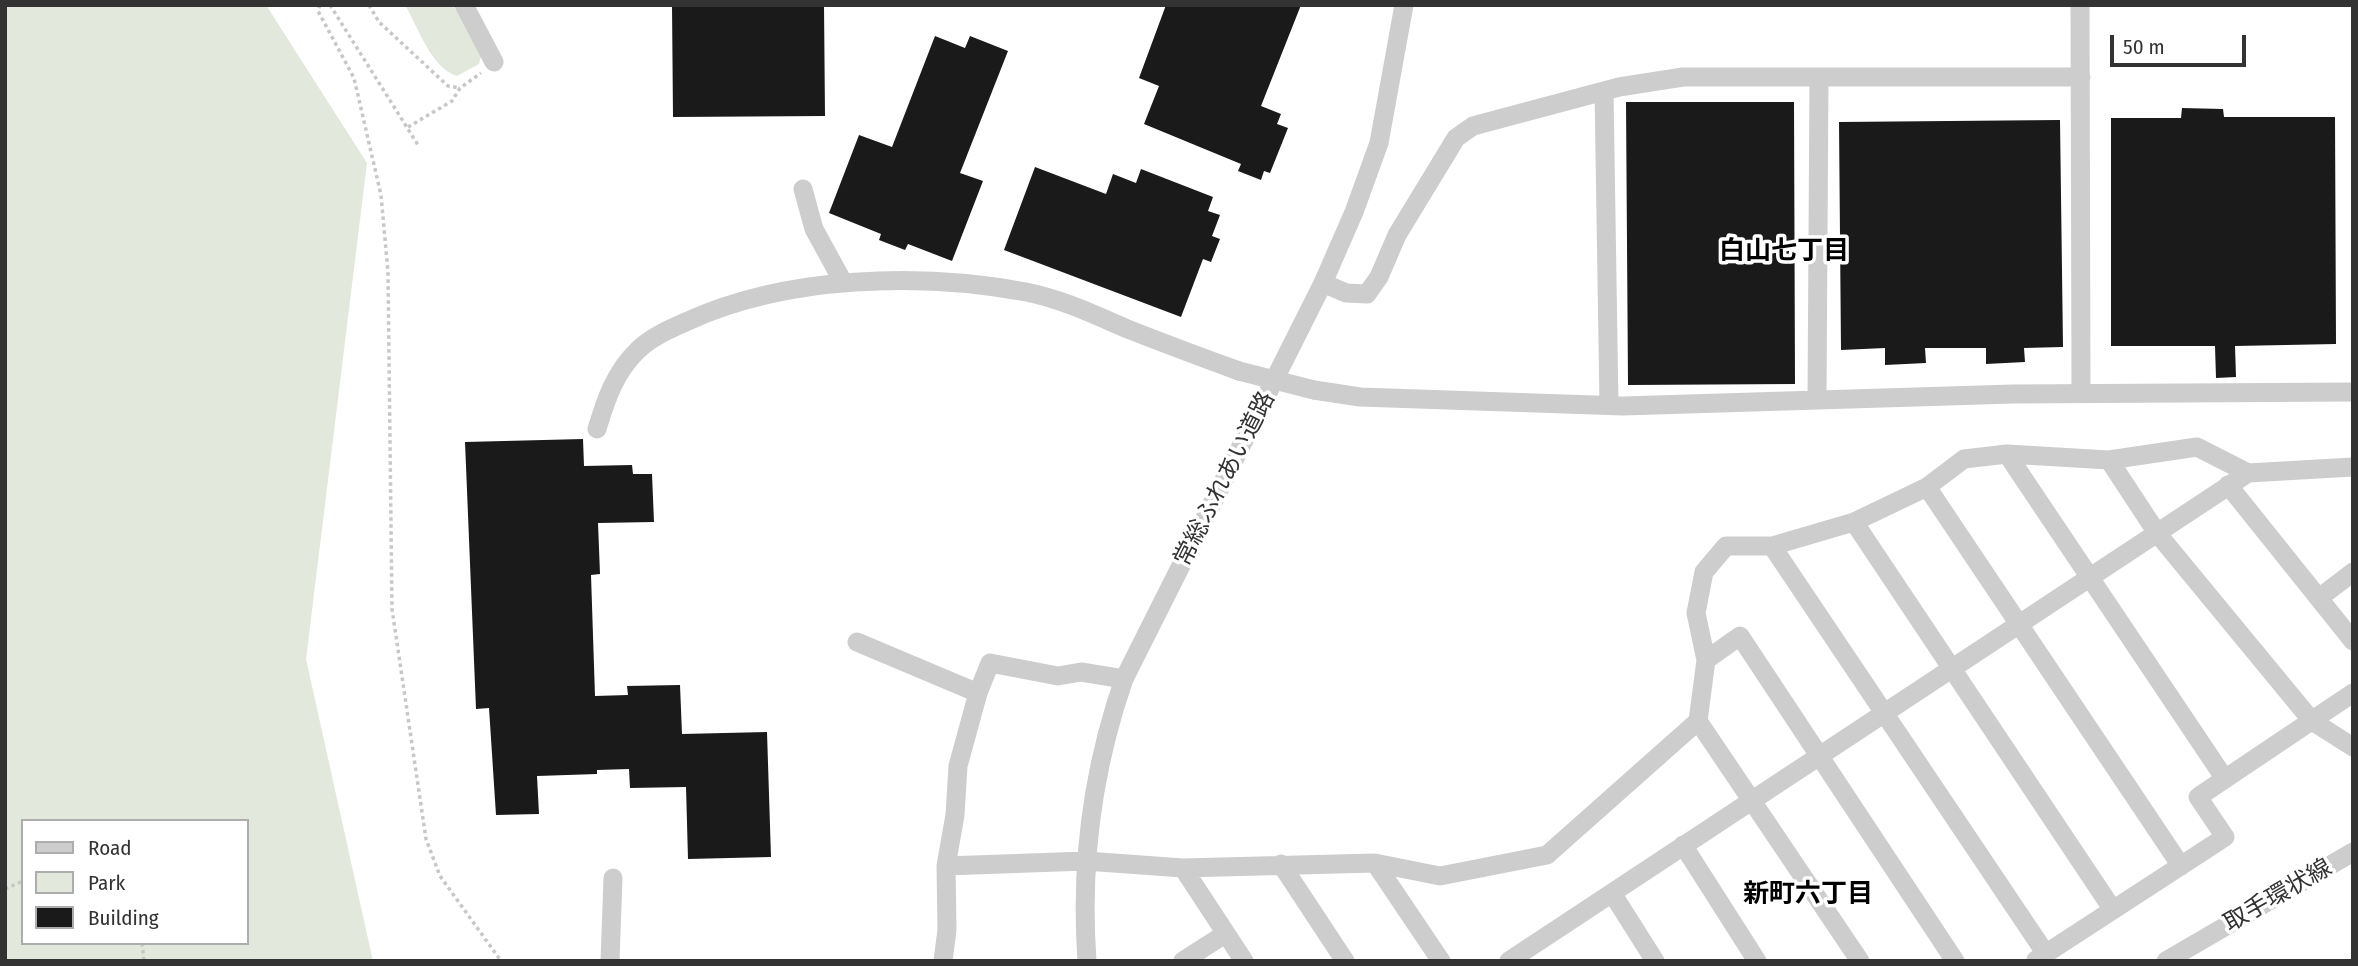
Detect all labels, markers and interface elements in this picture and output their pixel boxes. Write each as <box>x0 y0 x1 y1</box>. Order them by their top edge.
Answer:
scale bar <box>2113 21 2250 65</box>
text: 50 m <box>2123 34 2165 60</box>
district label: 白山七丁目 <box>1719 236 1849 268</box>
street label: 常総ふれあい道路 <box>1169 387 1281 571</box>
legend <box>21 819 248 945</box>
text: Road <box>88 835 132 861</box>
street label: 取手環状線 <box>2219 854 2337 938</box>
text: Park <box>88 870 125 896</box>
district label: 新町六丁目 <box>1743 879 1873 911</box>
text: Building <box>88 905 159 931</box>

